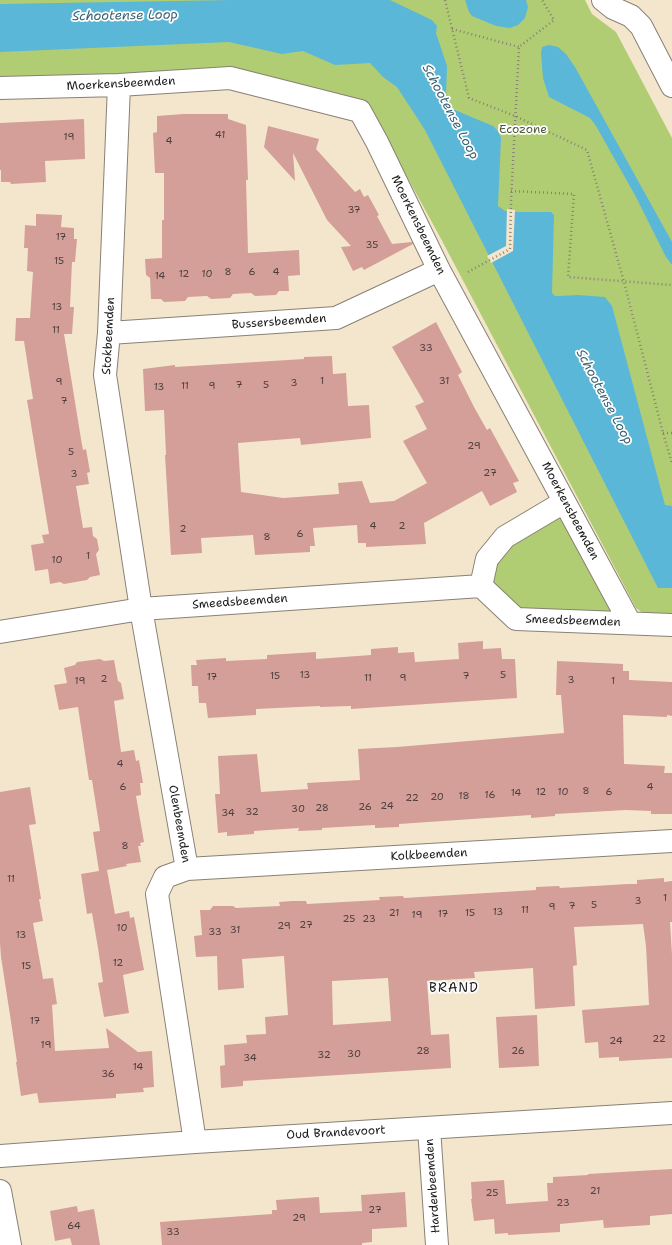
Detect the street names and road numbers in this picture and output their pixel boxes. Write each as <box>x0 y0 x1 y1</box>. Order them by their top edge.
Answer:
street label: Moerkensbeemden <box>66 74 176 94</box>
street label: Moerkensbeemden <box>388 173 448 277</box>
street label: Stokbeemden <box>100 297 118 375</box>
street label: Bussersbeemden <box>231 312 327 332</box>
street label: Moerkensbeemden <box>538 460 602 562</box>
street label: Smeedsbeemden <box>192 591 288 613</box>
street label: Smeedsbeemden <box>525 612 621 630</box>
street label: Olenbeemden <box>165 784 193 864</box>
street label: Kolkbeemden <box>390 846 468 864</box>
street label: Oud Brandevoort <box>286 1123 386 1143</box>
street label: Hardenbeemden <box>423 1138 443 1234</box>

